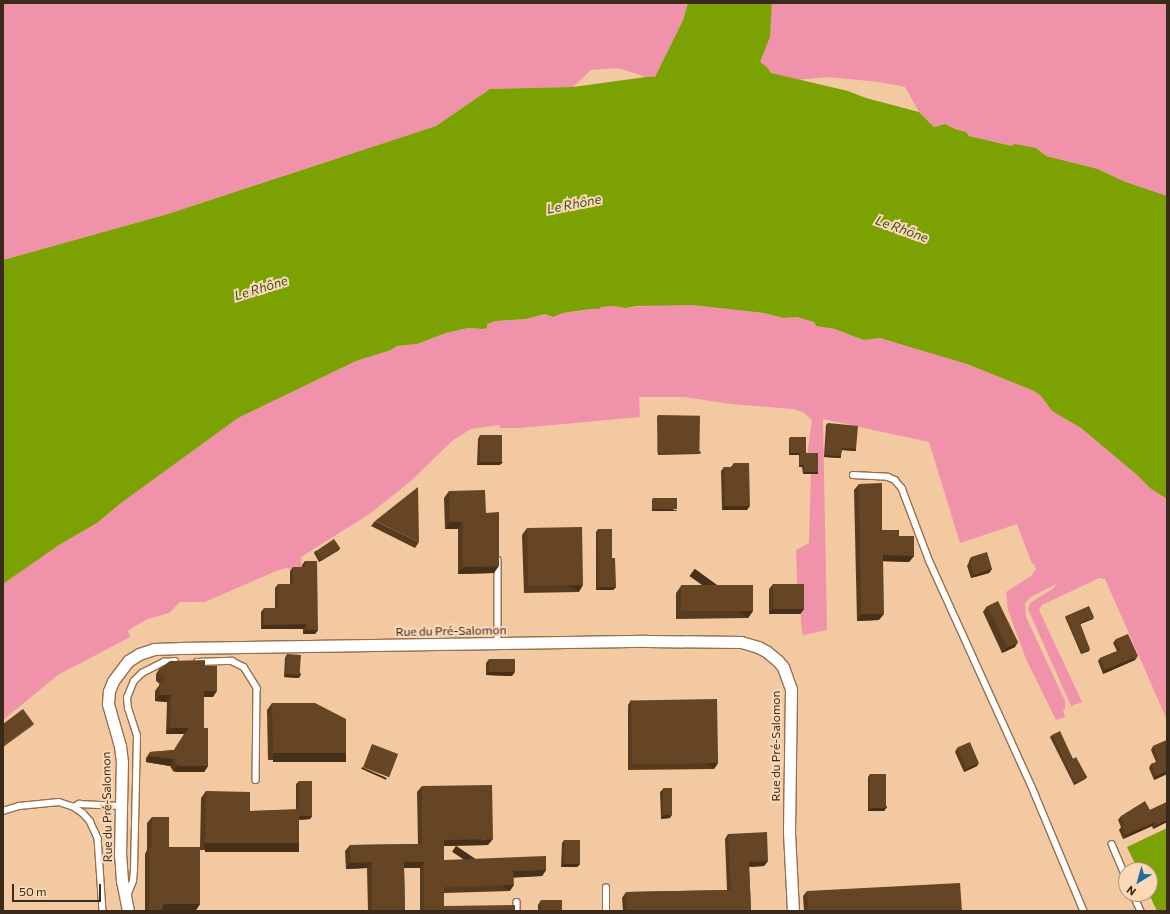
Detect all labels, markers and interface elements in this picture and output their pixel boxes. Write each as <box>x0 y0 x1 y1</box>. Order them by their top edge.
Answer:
water label: Le Rhône <box>546 191 602 217</box>
water label: Le Rhône <box>873 212 931 246</box>
water label: Le Rhône <box>232 272 290 304</box>
street label: Rue du Pré-Salomon <box>395 623 507 639</box>
street label: Rue du Pré-Salomon <box>769 691 783 801</box>
street label: Rue du Pré-Salomon <box>99 751 115 863</box>
north arrow <box>1118 862 1158 902</box>
scale bar <box>14 876 103 902</box>
text: 50 m <box>19 884 47 898</box>
text: N <box>1124 884 1138 899</box>

